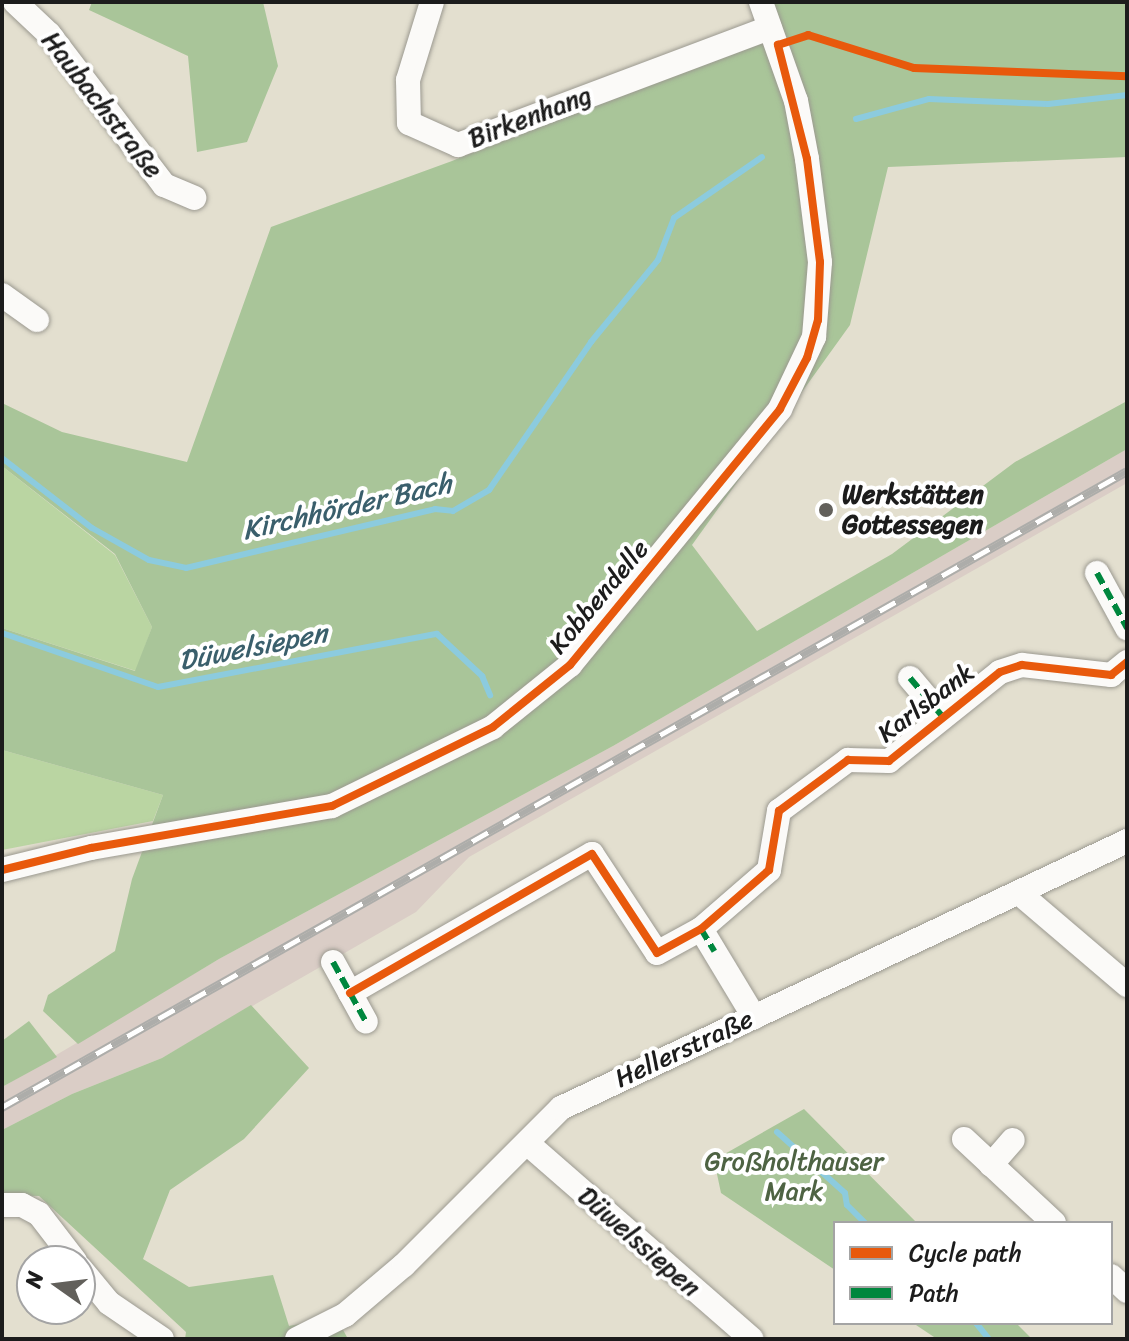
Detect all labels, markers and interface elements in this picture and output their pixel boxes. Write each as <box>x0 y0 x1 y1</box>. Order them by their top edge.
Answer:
street label: Haubachstraße <box>35 25 169 185</box>
street label: Birkenhang <box>464 79 596 155</box>
water label: Kirchhörder Bach <box>239 467 455 547</box>
place label: Werkstätten Gottessegen <box>842 479 984 540</box>
marker: Werkstätten Gottessegen <box>817 501 835 519</box>
street label: Kobbendelle <box>542 534 656 660</box>
water label: Düwelsiepen <box>176 616 330 678</box>
street label: Karlsbank <box>872 657 980 749</box>
street label: Hellerstraße <box>610 1003 758 1095</box>
park label: Großholthauser Mark <box>705 1146 883 1208</box>
street label: Düwelssiepen <box>571 1180 707 1304</box>
legend <box>833 1221 1113 1325</box>
text: Cycle path <box>909 1232 1022 1274</box>
north arrow <box>16 1245 96 1325</box>
text: N <box>13 1267 55 1292</box>
text: Path <box>909 1272 959 1314</box>

